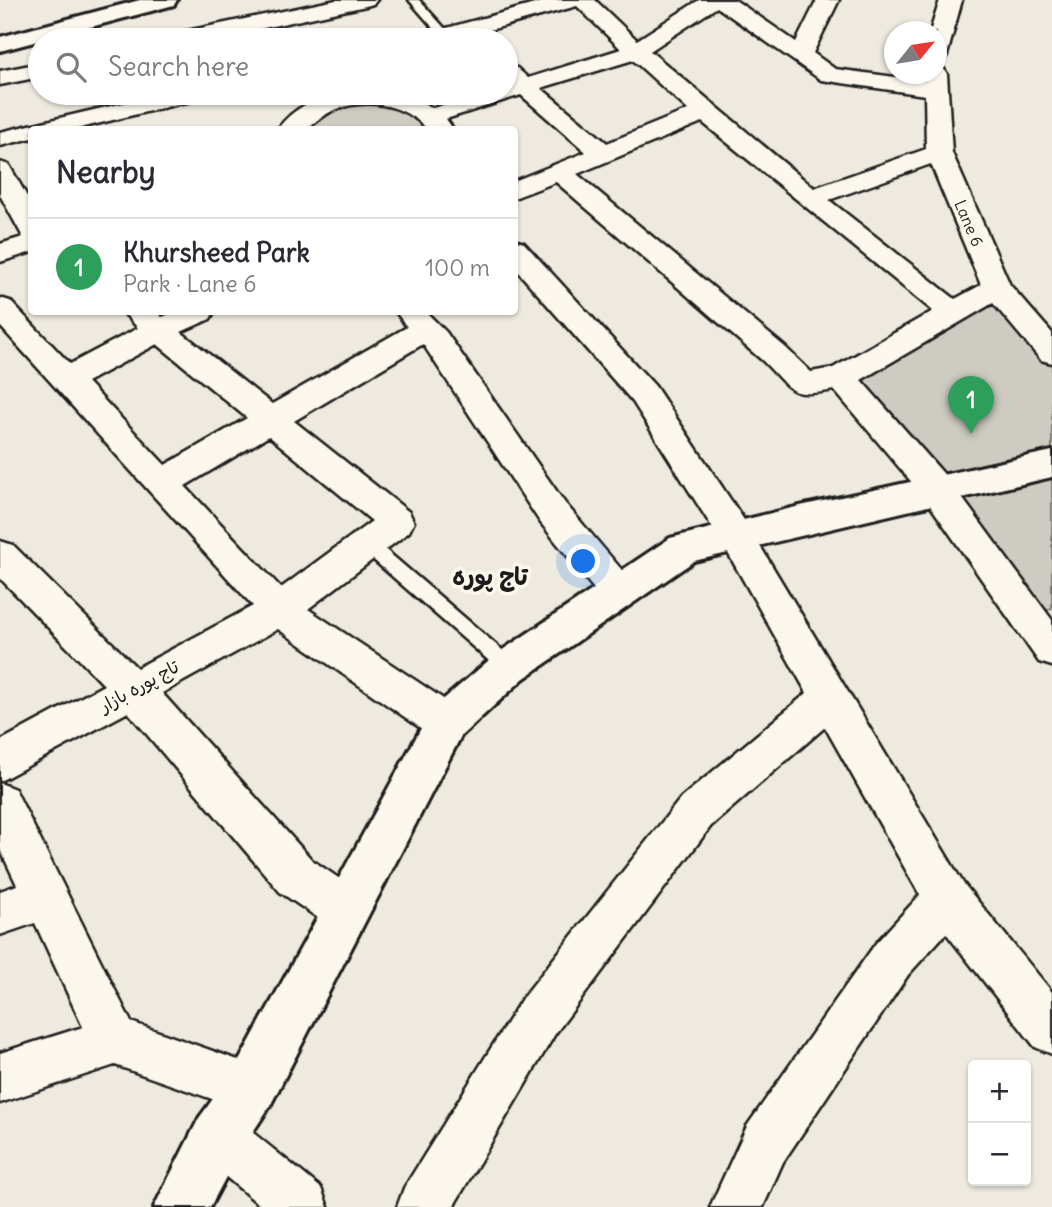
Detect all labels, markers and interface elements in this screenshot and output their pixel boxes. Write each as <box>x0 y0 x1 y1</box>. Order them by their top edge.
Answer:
north arrow <box>884 21 947 84</box>
search box <box>28 28 518 105</box>
icon: search <box>52 48 90 86</box>
text: Search here <box>108 50 249 83</box>
text: Nearby <box>56 153 156 191</box>
street label: Lane 6 <box>950 197 988 249</box>
text: Khursheed Park <box>123 236 310 269</box>
text: 1 <box>74 253 84 282</box>
text: 100 m <box>425 253 490 282</box>
text: Park · Lane 6 <box>123 269 257 298</box>
pin: 1 <box>948 376 994 434</box>
your location <box>566 544 600 578</box>
district label: تاج پورہ <box>452 561 529 592</box>
street label: تاج پورہ بازار <box>93 654 184 719</box>
map controls <box>968 1060 1031 1186</box>
button: + <box>968 1060 1031 1123</box>
button: − <box>968 1123 1031 1186</box>

